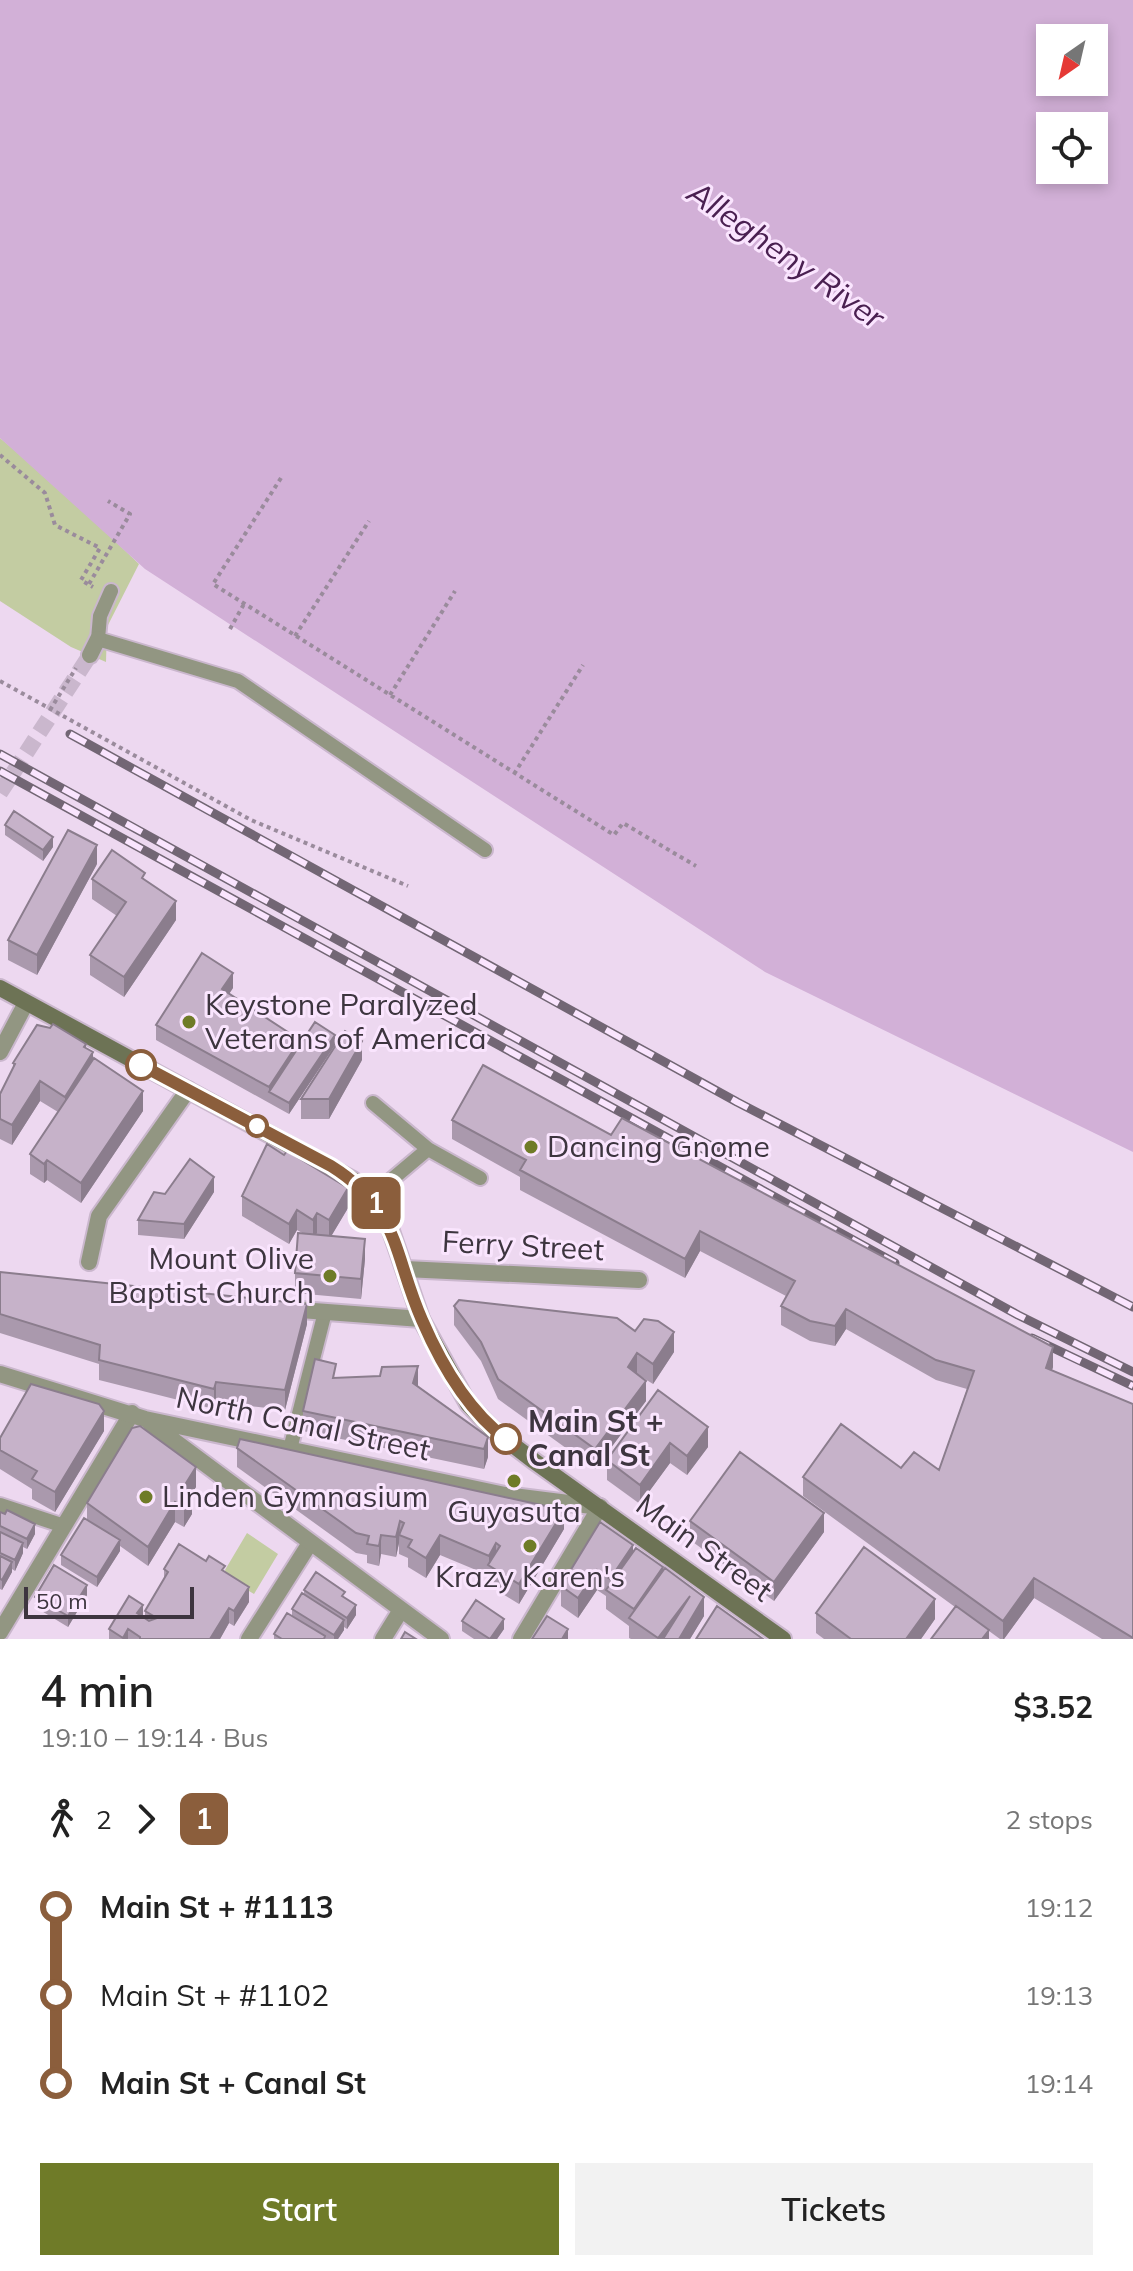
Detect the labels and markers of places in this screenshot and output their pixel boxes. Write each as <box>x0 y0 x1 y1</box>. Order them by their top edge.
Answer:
place label: Keystone Paralyzed Veterans of America <box>205 985 487 1057</box>
marker: Keystone Paralyzed Veterans of America <box>180 1013 198 1031</box>
unlabelled marker <box>126 1050 156 1080</box>
unlabelled marker <box>246 1115 268 1137</box>
place label: Dancing Gnome <box>547 1127 770 1165</box>
marker: Dancing Gnome <box>522 1138 540 1156</box>
place label: Mount Olive Baptist Church <box>109 1239 314 1311</box>
marker: Mount Olive Baptist Church <box>321 1267 339 1285</box>
place label: Main St + Canal St <box>528 1402 664 1474</box>
marker: Main St + Canal St <box>491 1424 521 1454</box>
marker: Guyasuta <box>505 1472 523 1490</box>
place label: Linden Gymnasium <box>162 1477 428 1515</box>
marker: Linden Gymnasium <box>137 1488 155 1506</box>
place label: Guyasuta <box>447 1492 581 1530</box>
marker: Krazy Karen's <box>521 1537 539 1555</box>
place label: Krazy Karen's <box>435 1557 625 1595</box>

